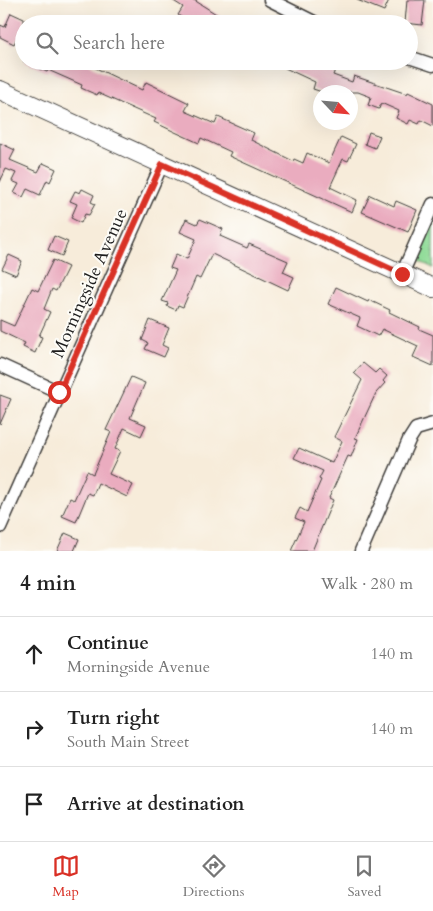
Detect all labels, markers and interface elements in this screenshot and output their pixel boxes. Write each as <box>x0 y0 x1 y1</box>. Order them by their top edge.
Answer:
search box <box>15 15 418 70</box>
icon: search <box>33 29 61 57</box>
text: Search here <box>73 30 165 56</box>
north arrow <box>313 85 358 130</box>
street label: Morningside Avenue <box>45 205 134 362</box>
route end <box>391 263 414 286</box>
route start <box>48 381 71 404</box>
text: 4 min <box>20 569 76 598</box>
text: Walk · 280 m <box>321 573 413 595</box>
text: Continue <box>67 630 149 656</box>
icon: ahead <box>20 640 48 668</box>
text: 140 m <box>371 643 413 665</box>
text: Morningside Avenue <box>67 656 210 678</box>
text: Turn right <box>67 705 159 731</box>
icon: right <box>20 715 48 743</box>
text: 140 m <box>371 718 413 740</box>
text: South Main Street <box>67 731 189 753</box>
icon: arrive <box>20 790 48 818</box>
text: Arrive at destination <box>67 791 244 817</box>
tab: Map <box>52 852 80 901</box>
tab: Directions <box>183 852 244 901</box>
tab: Saved <box>347 852 381 901</box>

